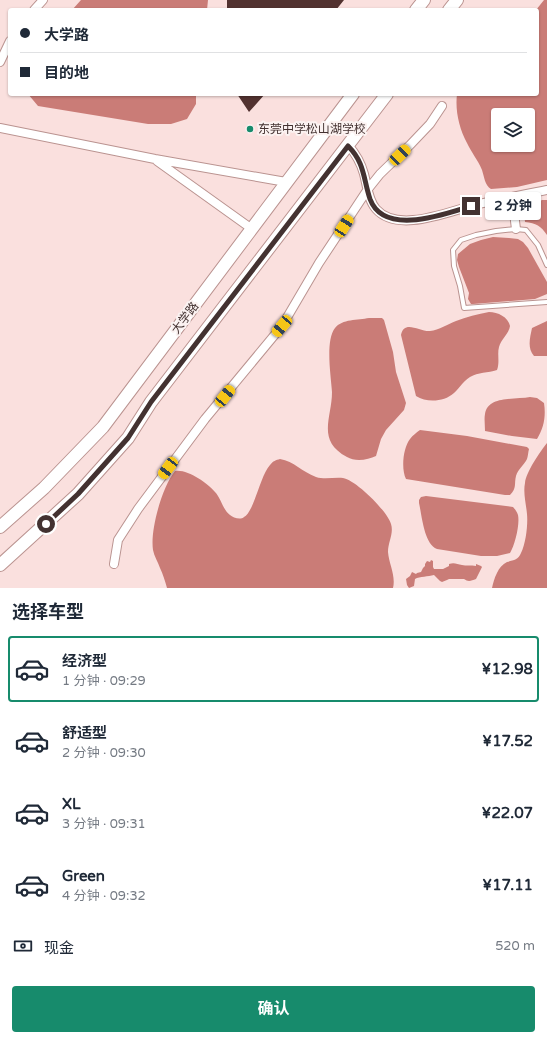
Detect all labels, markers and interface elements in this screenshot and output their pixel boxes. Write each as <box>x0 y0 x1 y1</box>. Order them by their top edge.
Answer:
text: 大学路 <box>44 26 89 44</box>
text: 目的地 <box>44 64 89 82</box>
map controls <box>491 108 535 152</box>
button: layers <box>491 108 535 152</box>
place label: 东莞中学松山湖学校 <box>258 122 366 136</box>
marker: 东莞中学松山湖学校 <box>245 124 255 134</box>
car <box>387 142 413 168</box>
callout: 2 分钟 <box>485 192 541 220</box>
route end <box>462 197 480 215</box>
text: 2 分钟 <box>494 198 532 214</box>
car <box>332 213 356 239</box>
street label: 大学路 <box>169 299 201 337</box>
car <box>270 313 294 339</box>
car <box>213 383 237 409</box>
car <box>156 455 180 481</box>
route start <box>37 515 55 533</box>
text: 选择车型 <box>12 601 84 623</box>
icon: car <box>14 651 50 687</box>
text: 经济型 <box>62 652 107 670</box>
text: ¥12.98 <box>482 660 533 678</box>
text: 1 分钟 · 09:29 <box>62 673 146 689</box>
icon: car <box>14 723 50 759</box>
text: 舒适型 <box>62 724 107 742</box>
text: ¥17.52 <box>482 732 533 750</box>
text: 2 分钟 · 09:30 <box>62 745 146 761</box>
icon: car <box>14 795 50 831</box>
text: XL <box>62 795 81 813</box>
text: ¥22.07 <box>482 804 533 822</box>
text: 3 分钟 · 09:31 <box>62 816 146 832</box>
icon: car <box>14 867 50 903</box>
text: Green <box>62 867 105 885</box>
text: ¥17.11 <box>482 876 533 894</box>
text: 4 分钟 · 09:32 <box>62 888 146 904</box>
icon: cash <box>12 935 34 957</box>
text: 520 m <box>495 938 535 954</box>
text: 现金 <box>44 939 74 957</box>
button: 确认 <box>12 986 535 1032</box>

